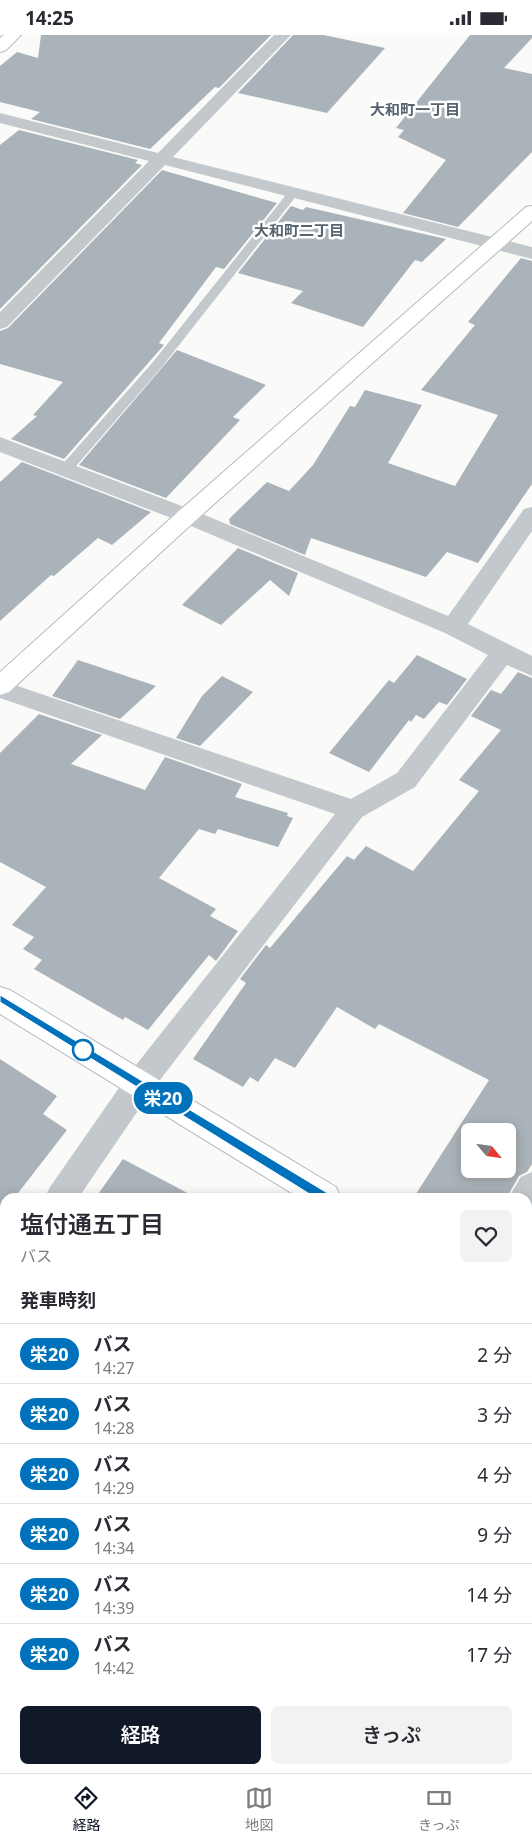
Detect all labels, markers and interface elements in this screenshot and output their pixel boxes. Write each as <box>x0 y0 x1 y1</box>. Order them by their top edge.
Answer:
text: 14:25 <box>25 5 74 31</box>
district label: 大和町一丁目 <box>370 99 460 119</box>
district label: 大和町二丁目 <box>254 220 344 240</box>
unlabelled marker <box>72 1039 94 1061</box>
line badge: 栄20 <box>134 1082 192 1114</box>
text: 栄20 <box>144 1086 182 1110</box>
north arrow <box>461 1123 516 1177</box>
map controls <box>461 1123 516 1178</box>
text: 塩付通五丁目 <box>20 1207 164 1240</box>
button: heart <box>460 1210 512 1262</box>
text: バス <box>20 1245 52 1267</box>
text: 発車時刻 <box>20 1287 96 1313</box>
text: バス <box>94 1331 132 1357</box>
text: 栄20 <box>30 1342 69 1366</box>
text: 2 分 <box>477 1342 512 1368</box>
text: 14:27 <box>94 1357 135 1379</box>
text: バス <box>94 1391 132 1417</box>
text: 栄20 <box>30 1402 69 1426</box>
text: 3 分 <box>477 1402 512 1428</box>
text: 14:28 <box>94 1417 135 1439</box>
text: バス <box>94 1451 132 1477</box>
text: 栄20 <box>30 1462 69 1486</box>
text: 4 分 <box>477 1462 512 1488</box>
text: 14:29 <box>94 1477 135 1499</box>
text: バス <box>94 1511 132 1537</box>
text: 栄20 <box>30 1522 69 1546</box>
text: 9 分 <box>477 1522 512 1548</box>
text: 14:34 <box>94 1537 135 1559</box>
text: バス <box>94 1571 132 1597</box>
text: 栄20 <box>30 1582 69 1606</box>
text: 14 分 <box>466 1582 512 1608</box>
text: 14:39 <box>94 1597 135 1619</box>
text: バス <box>94 1631 132 1657</box>
text: 栄20 <box>30 1642 69 1666</box>
text: 17 分 <box>466 1642 512 1668</box>
text: 14:42 <box>94 1657 135 1679</box>
button: 経路 <box>20 1706 261 1764</box>
button: きっぷ <box>271 1706 512 1764</box>
tab: 経路 <box>72 1784 100 1834</box>
tab: 地図 <box>245 1784 273 1834</box>
tab: きっぷ <box>418 1784 460 1834</box>

